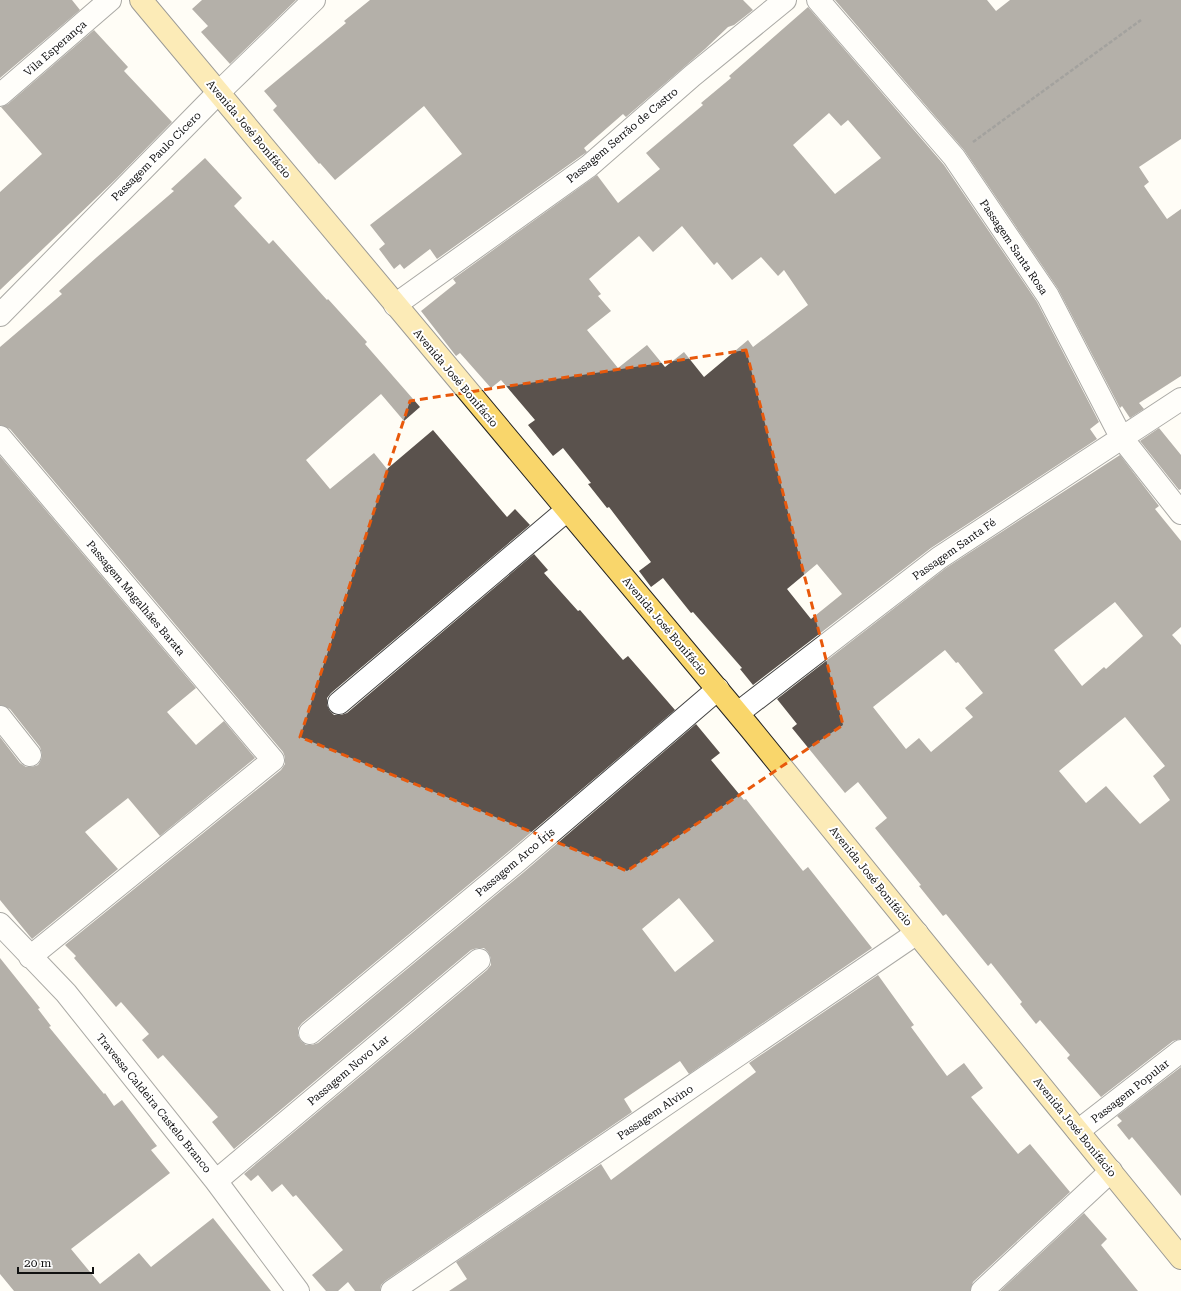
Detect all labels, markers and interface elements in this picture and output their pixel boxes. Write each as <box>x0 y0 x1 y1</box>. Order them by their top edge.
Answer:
street label: Vila Esperança <box>21 18 89 79</box>
street label: Avenida José Bonifácio <box>204 78 294 181</box>
street label: Passagem Serrão de Castro <box>564 85 681 186</box>
street label: Passagem Paulo Cícero <box>109 109 204 204</box>
street label: Passagem Santa Rosa <box>977 197 1050 297</box>
street label: Avenida José Bonifácio <box>411 327 501 430</box>
street label: Passagem Santa Fé <box>910 516 998 583</box>
street label: Passagem Magalhães Barata <box>84 538 188 659</box>
street label: Avenida José Bonifácio <box>620 575 710 678</box>
street label: Avenida José Bonifácio <box>827 824 915 929</box>
street label: Passagem Arco Íris <box>473 825 557 899</box>
street label: Travessa Caldeira Castelo Branco <box>93 1031 214 1176</box>
street label: Passagem Novo Lar <box>305 1032 392 1108</box>
street label: Passagem Popular <box>1089 1057 1172 1126</box>
street label: Avenida José Bonifácio <box>1031 1075 1119 1180</box>
street label: Passagem Alvino <box>615 1082 696 1143</box>
scale bar <box>18 1249 93 1275</box>
text: 20 m <box>24 1256 51 1270</box>

